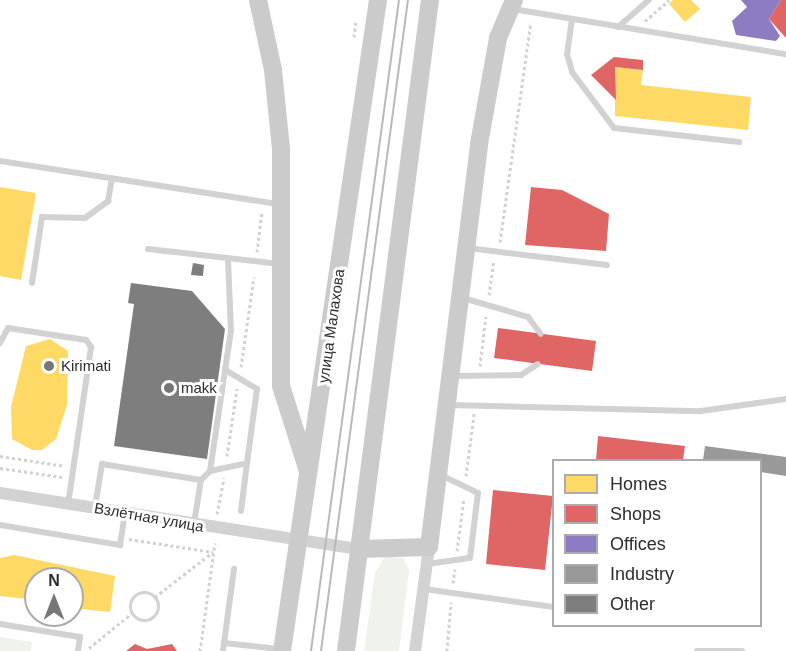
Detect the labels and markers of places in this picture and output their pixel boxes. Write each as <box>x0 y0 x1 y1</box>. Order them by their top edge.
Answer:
place label: Kirimati <box>61 357 111 375</box>
marker: Kirimati <box>42 359 56 373</box>
place label: makk <box>181 379 217 397</box>
marker: makk <box>162 381 176 395</box>

